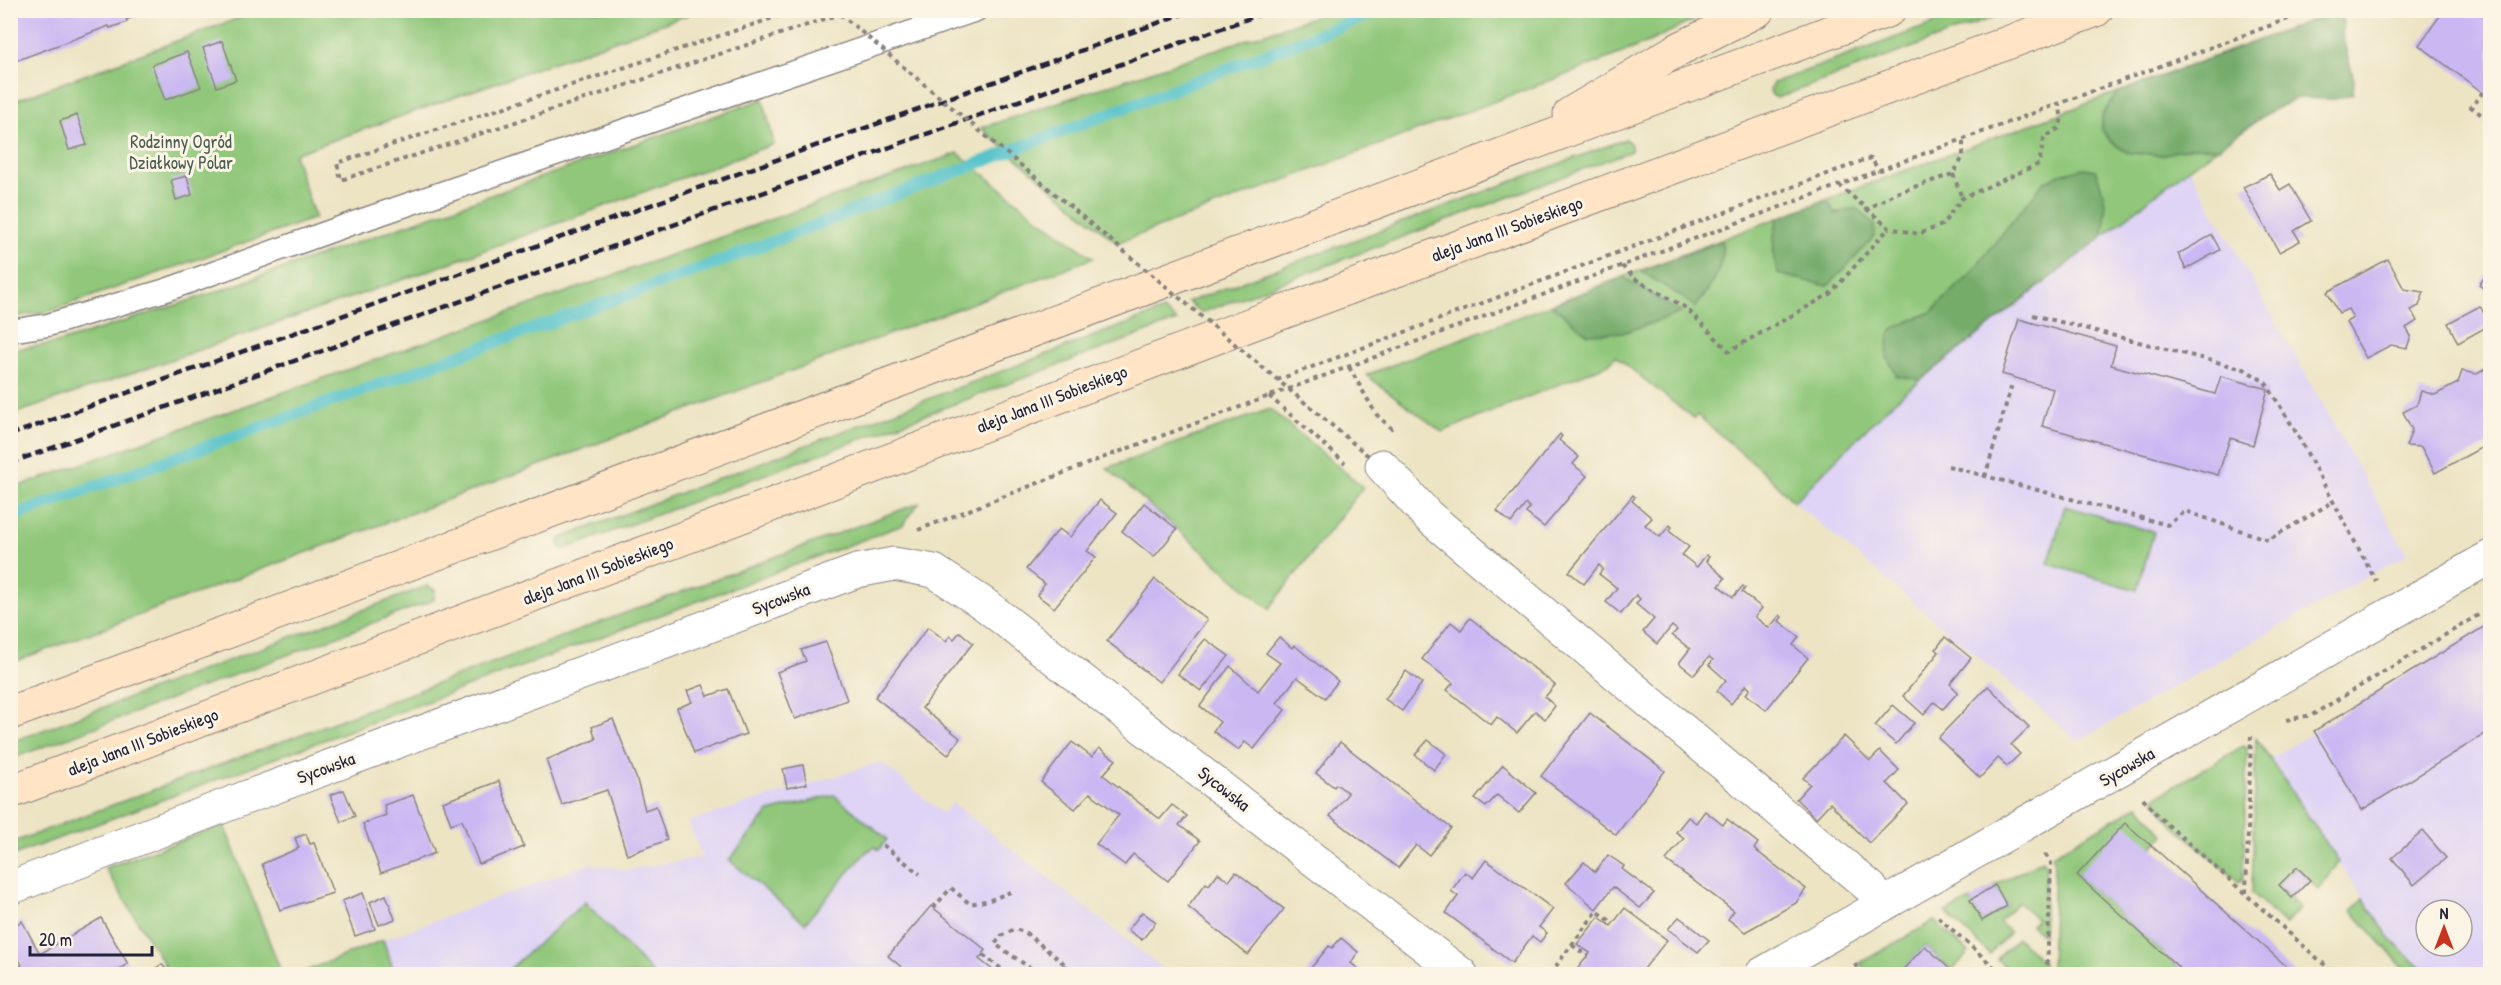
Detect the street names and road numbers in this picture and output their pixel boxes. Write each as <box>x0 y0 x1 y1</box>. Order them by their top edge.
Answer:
street label: aleja Jana III Sobieskiego <box>1428 190 1586 268</box>
street label: aleja Jana III Sobieskiego <box>973 358 1131 439</box>
street label: aleja Jana III Sobieskiego <box>519 530 677 611</box>
street label: Sycowska <box>748 576 813 621</box>
street label: aleja Jana III Sobieskiego <box>64 701 222 782</box>
street label: Sycowska <box>2095 741 2159 792</box>
street label: Sycowska <box>293 746 358 790</box>
street label: Sycowska <box>1193 760 1256 817</box>

